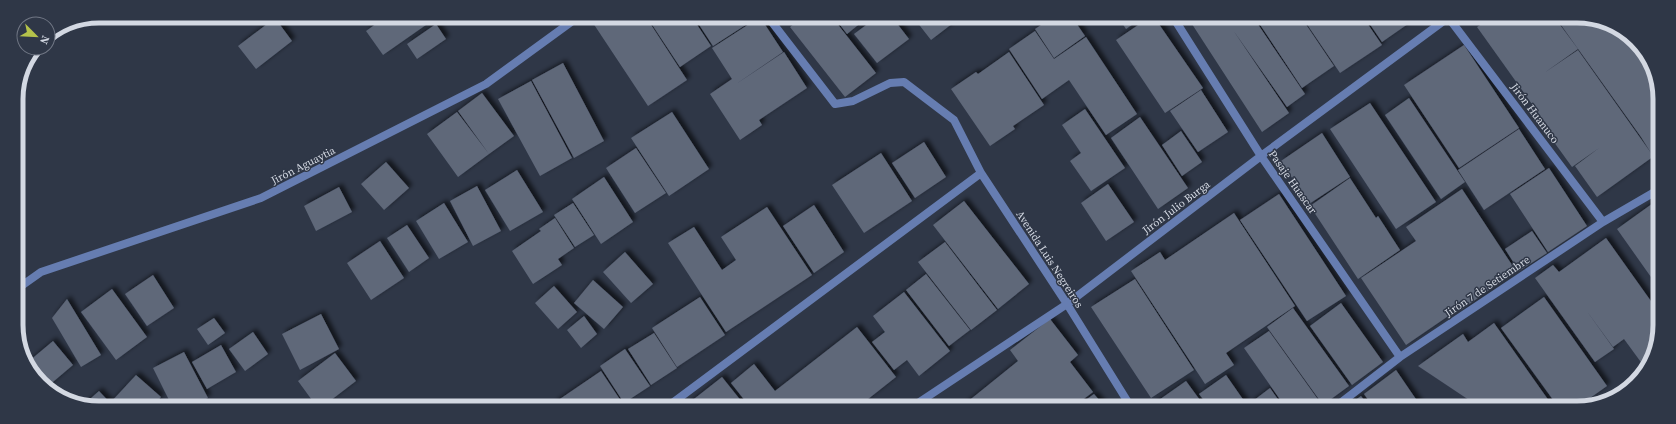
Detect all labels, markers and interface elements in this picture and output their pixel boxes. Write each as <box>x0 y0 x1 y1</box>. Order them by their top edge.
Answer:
north arrow <box>16 16 56 56</box>
text: N <box>36 33 53 47</box>
street label: Jirón Huanuco <box>1506 79 1562 146</box>
street label: Jirón Aguaytia <box>268 143 338 189</box>
street label: Pasaje Huascar <box>1265 147 1320 217</box>
street label: Jirón Julio Burga <box>1139 177 1214 238</box>
street label: Avenida Luis Negreiros <box>1012 208 1087 311</box>
street label: Jirón 7 de Setiembre <box>1441 252 1533 321</box>

